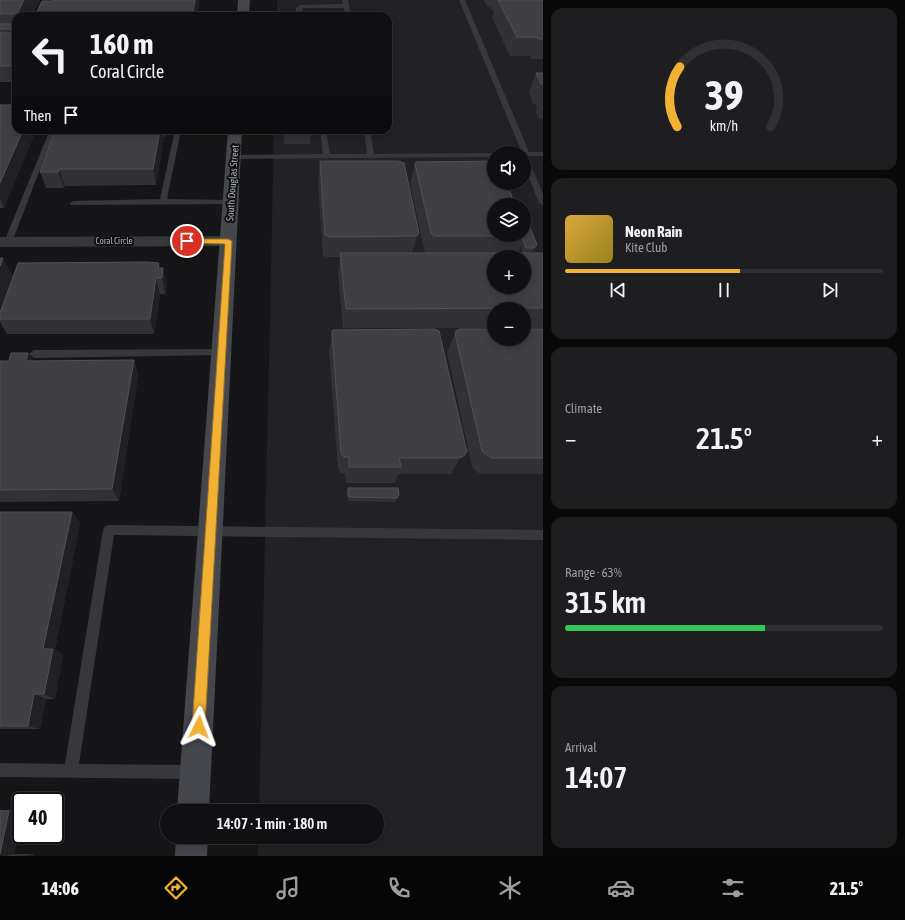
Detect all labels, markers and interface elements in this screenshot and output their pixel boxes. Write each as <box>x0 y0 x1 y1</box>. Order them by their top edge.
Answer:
icon: left <box>24 28 76 80</box>
text: 160 m <box>90 28 153 60</box>
text: Coral Circle <box>90 61 164 82</box>
text: 39 <box>704 71 744 119</box>
icon: arrive <box>60 104 82 126</box>
text: Then <box>24 107 52 124</box>
text: km/h <box>710 117 738 133</box>
street label: South Douglas Street <box>224 144 241 222</box>
map controls <box>487 146 531 346</box>
button: sound <box>487 146 531 190</box>
button: layers <box>487 198 531 242</box>
text: Neon Rain <box>625 223 682 240</box>
pin <box>170 224 204 258</box>
icon: arrive <box>176 230 198 252</box>
street label: Coral Circle <box>95 236 133 246</box>
text: Kite Club <box>625 240 667 255</box>
button: + <box>487 250 531 294</box>
icon: previous <box>607 279 629 301</box>
icon: pause <box>713 279 735 301</box>
icon: next <box>819 279 841 301</box>
button: − <box>487 302 531 346</box>
text: Climate <box>565 401 602 416</box>
text: 21.5° <box>696 421 752 455</box>
text: − <box>565 425 576 451</box>
text: + <box>872 425 883 451</box>
text: Range · 63% <box>565 565 622 580</box>
text: 315 km <box>565 585 646 619</box>
position arrow <box>178 706 220 748</box>
text: Arrival <box>565 740 597 755</box>
text: 14:07 <box>565 760 627 794</box>
speed limit sign: 40 <box>12 792 64 844</box>
text: 14:07 · 1 min · 180 m <box>217 815 327 832</box>
icon: directions <box>162 874 190 902</box>
icon: music <box>274 874 302 902</box>
icon: phone <box>385 874 413 902</box>
icon: climate <box>496 874 524 902</box>
icon: car <box>607 874 635 902</box>
icon: filters <box>719 874 747 902</box>
text: 14:06 <box>42 878 79 899</box>
text: 21.5° <box>830 878 863 899</box>

